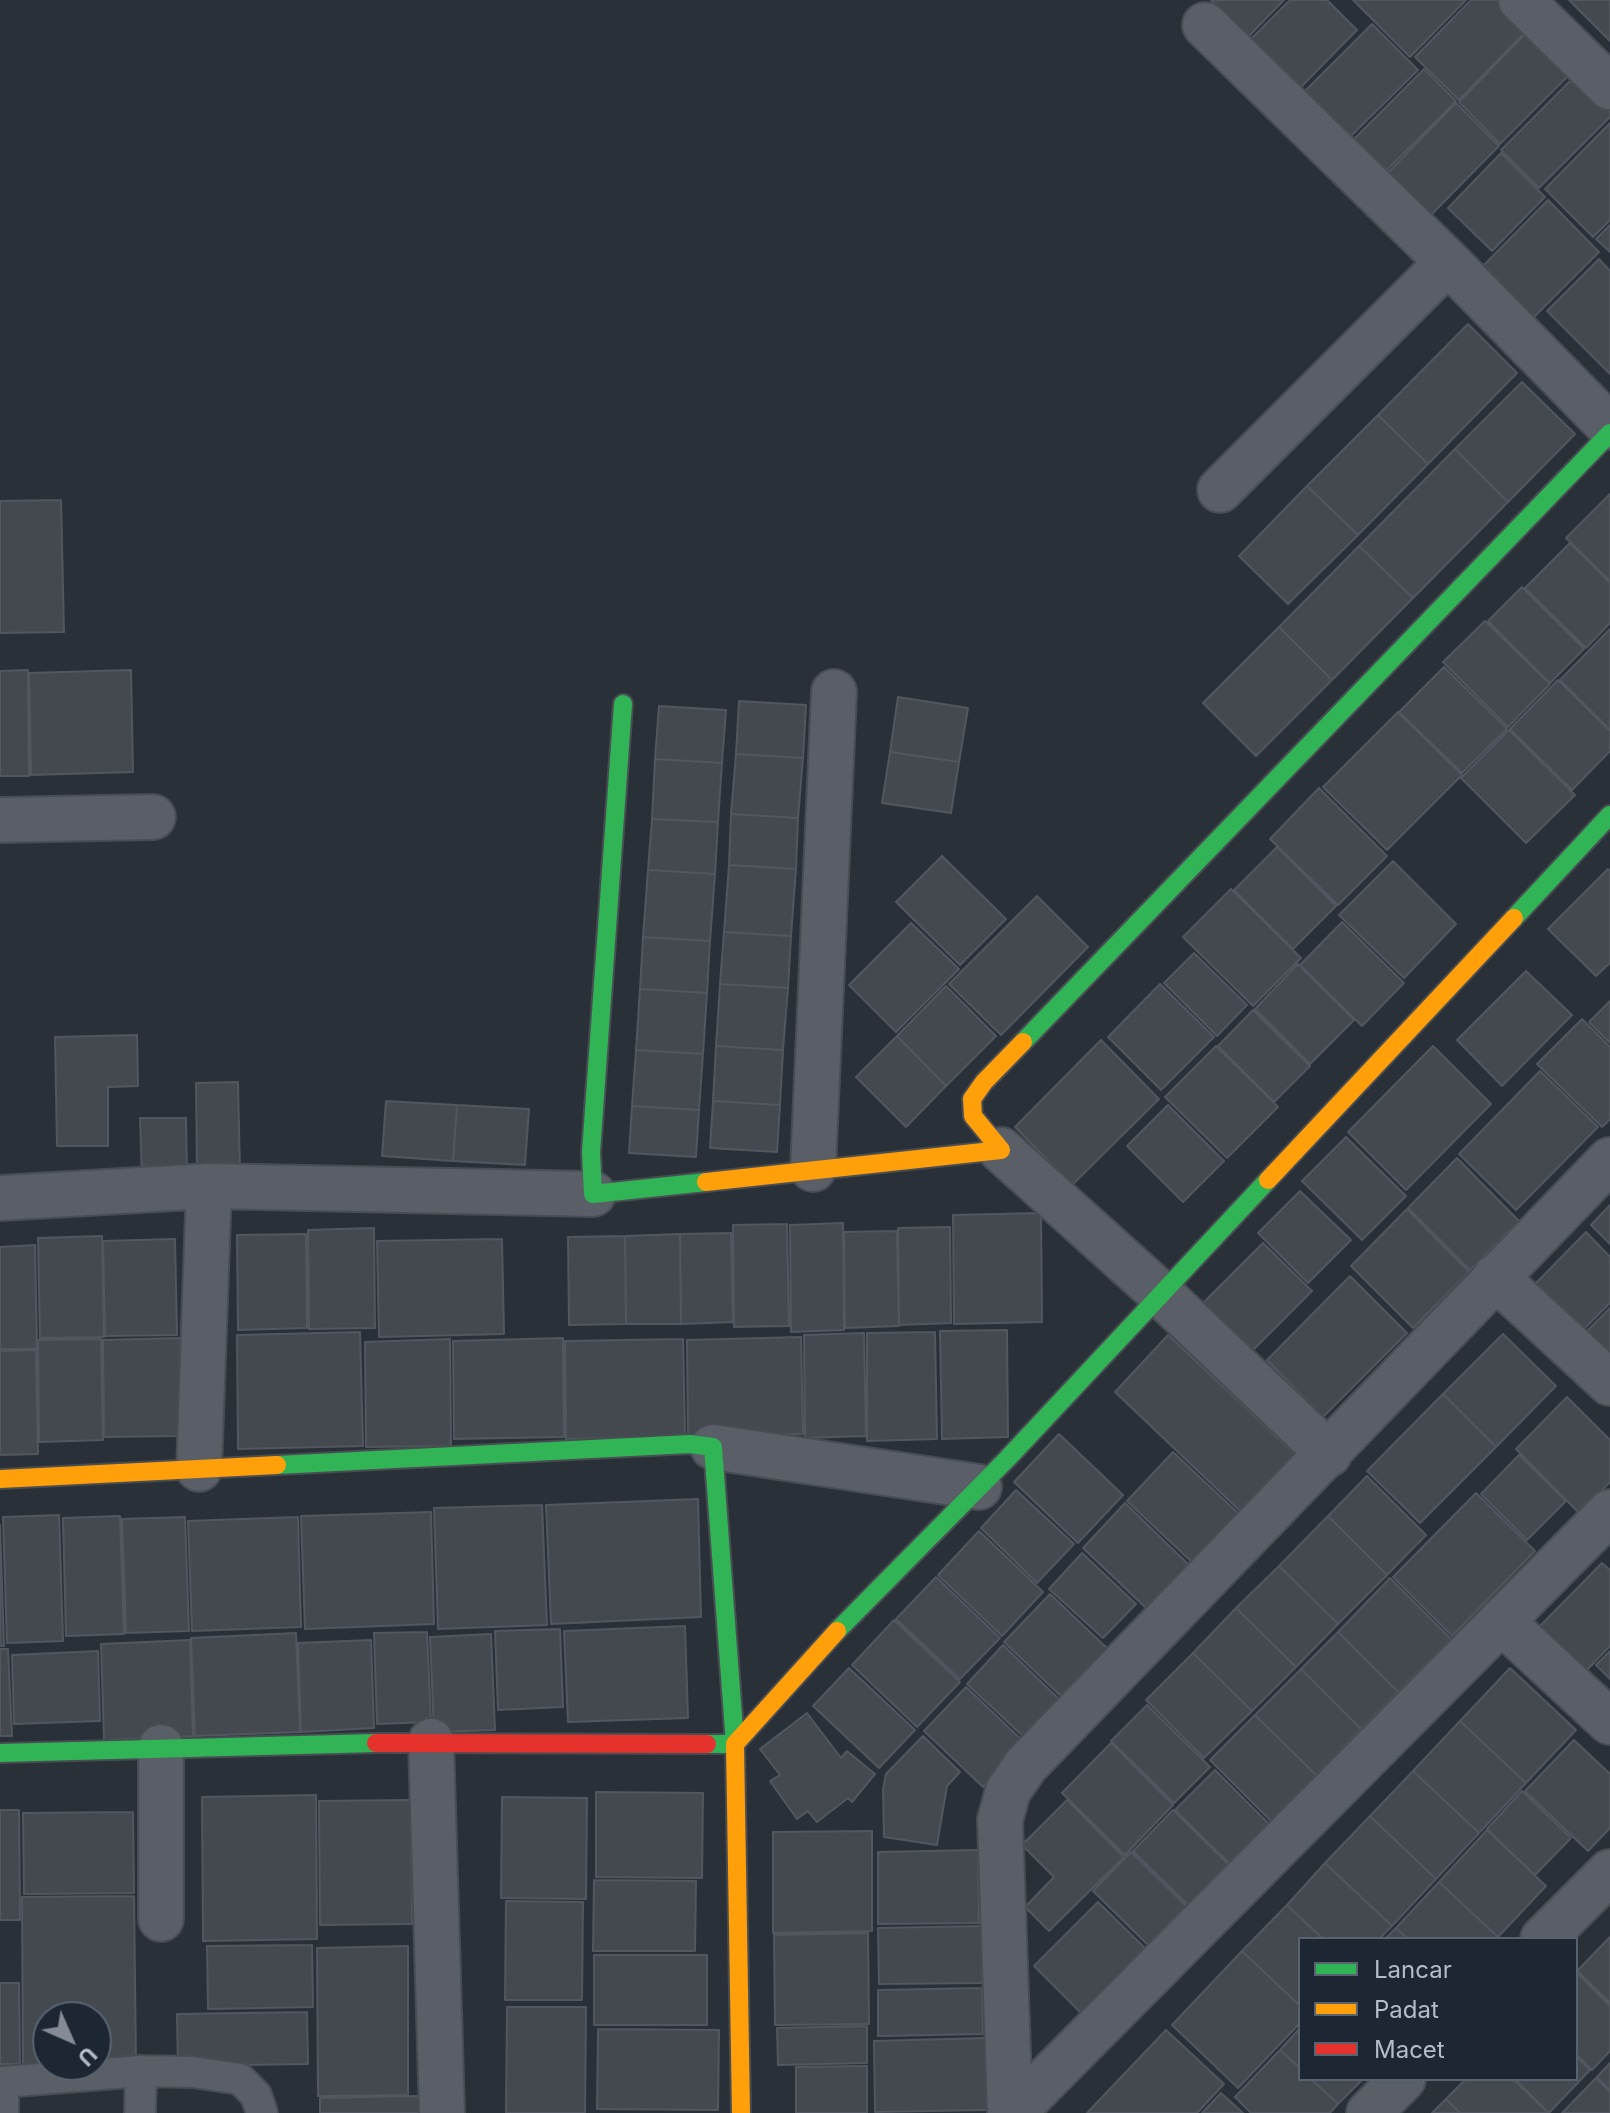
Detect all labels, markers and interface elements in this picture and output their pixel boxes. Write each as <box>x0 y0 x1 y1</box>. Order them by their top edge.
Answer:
legend <box>1298 1937 1578 2081</box>
text: Lancar <box>1374 1955 1452 1984</box>
text: Padat <box>1374 1995 1439 2024</box>
north arrow <box>32 2001 112 2081</box>
text: Macet <box>1374 2035 1445 2064</box>
text: U <box>73 2042 102 2071</box>

